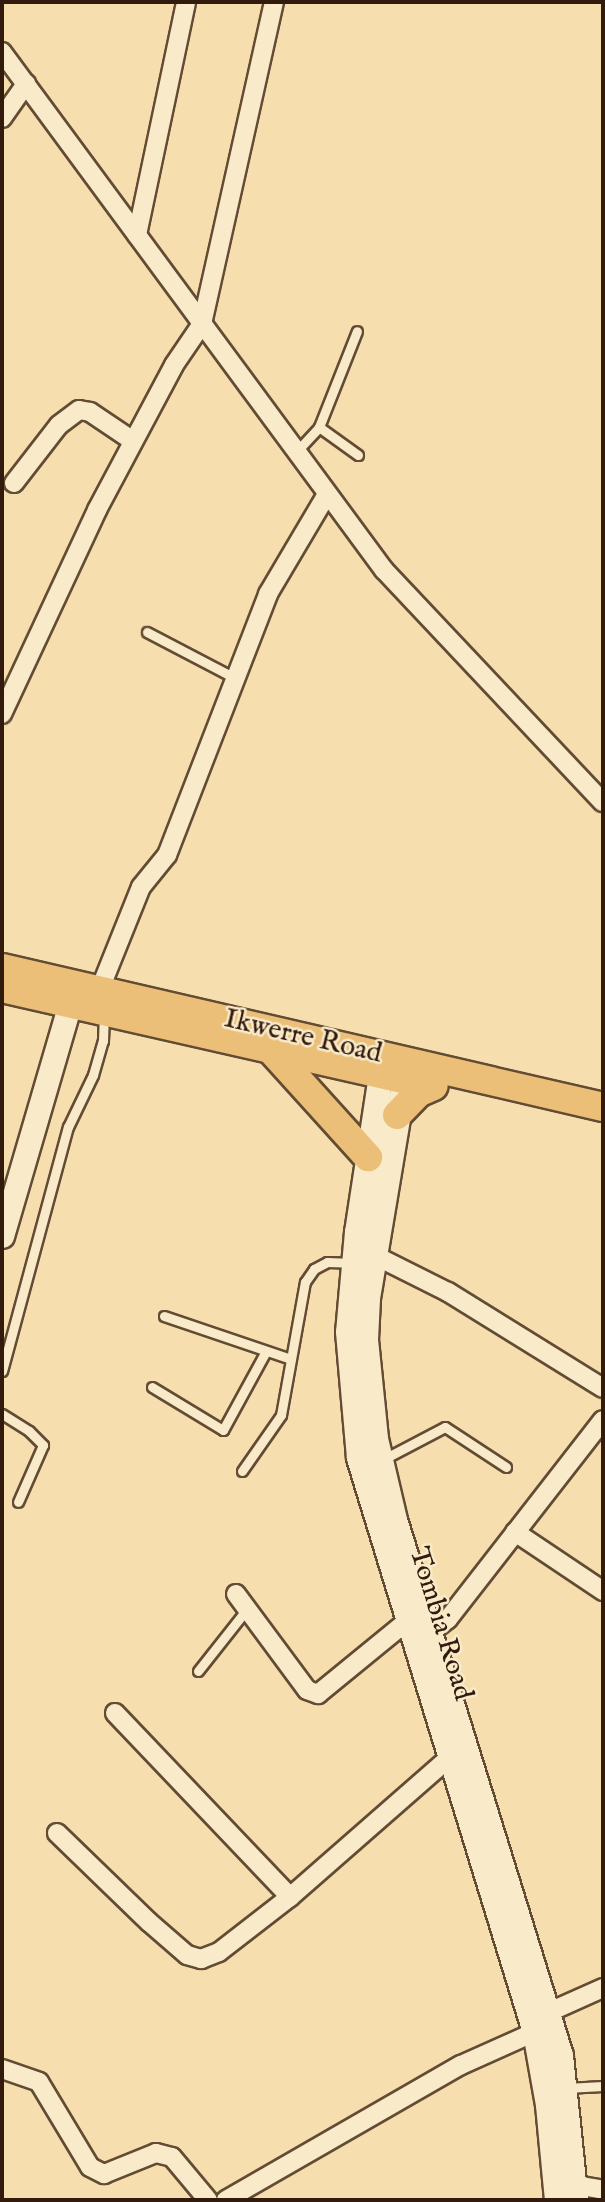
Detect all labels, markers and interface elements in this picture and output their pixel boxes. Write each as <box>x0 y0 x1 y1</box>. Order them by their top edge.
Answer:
street label: Ikwerre Road <box>221 1003 385 1071</box>
street label: Tombia Road <box>401 1543 479 1705</box>

